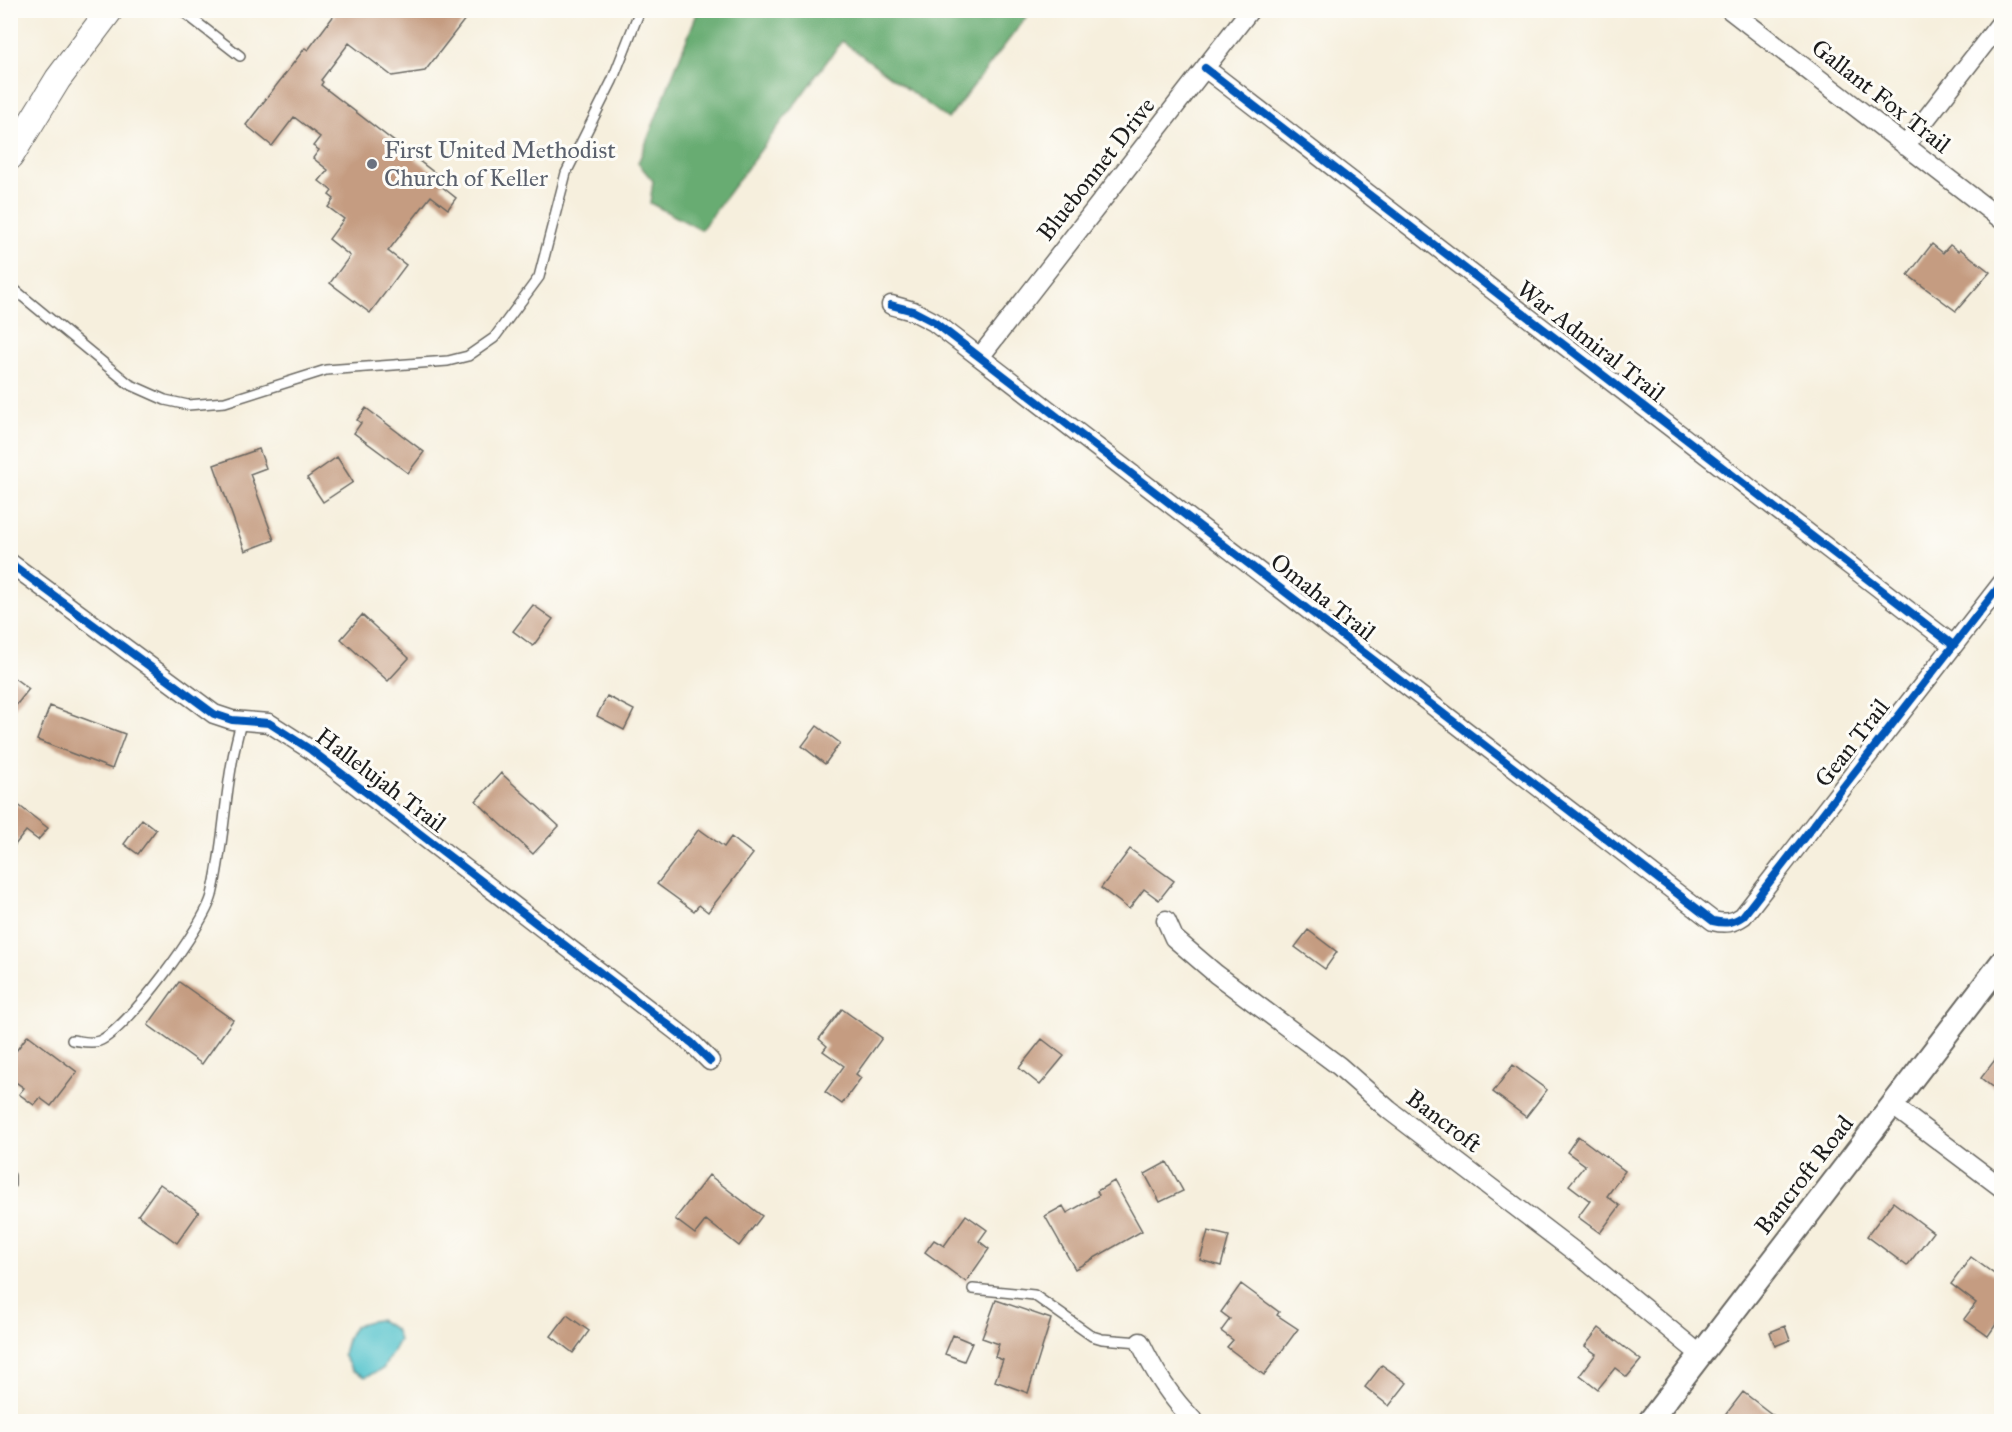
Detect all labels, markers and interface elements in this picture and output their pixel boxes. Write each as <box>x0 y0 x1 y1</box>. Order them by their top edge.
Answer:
street label: Gallant Fox Trail <box>1805 32 1957 160</box>
street label: Bluebonnet Drive <box>1031 91 1161 247</box>
place label: First United Methodist Church of Keller <box>384 135 616 193</box>
marker: First United Methodist Church of Keller <box>365 157 379 171</box>
street label: War Admiral Trail <box>1511 274 1671 408</box>
street label: Omaha Trail <box>1264 547 1382 648</box>
street label: Gean Trail <box>1808 692 1896 793</box>
street label: Hallelujah Trail <box>310 721 453 839</box>
street label: Bancroft <box>1400 1083 1488 1159</box>
street label: Bancroft Road <box>1748 1109 1860 1241</box>

